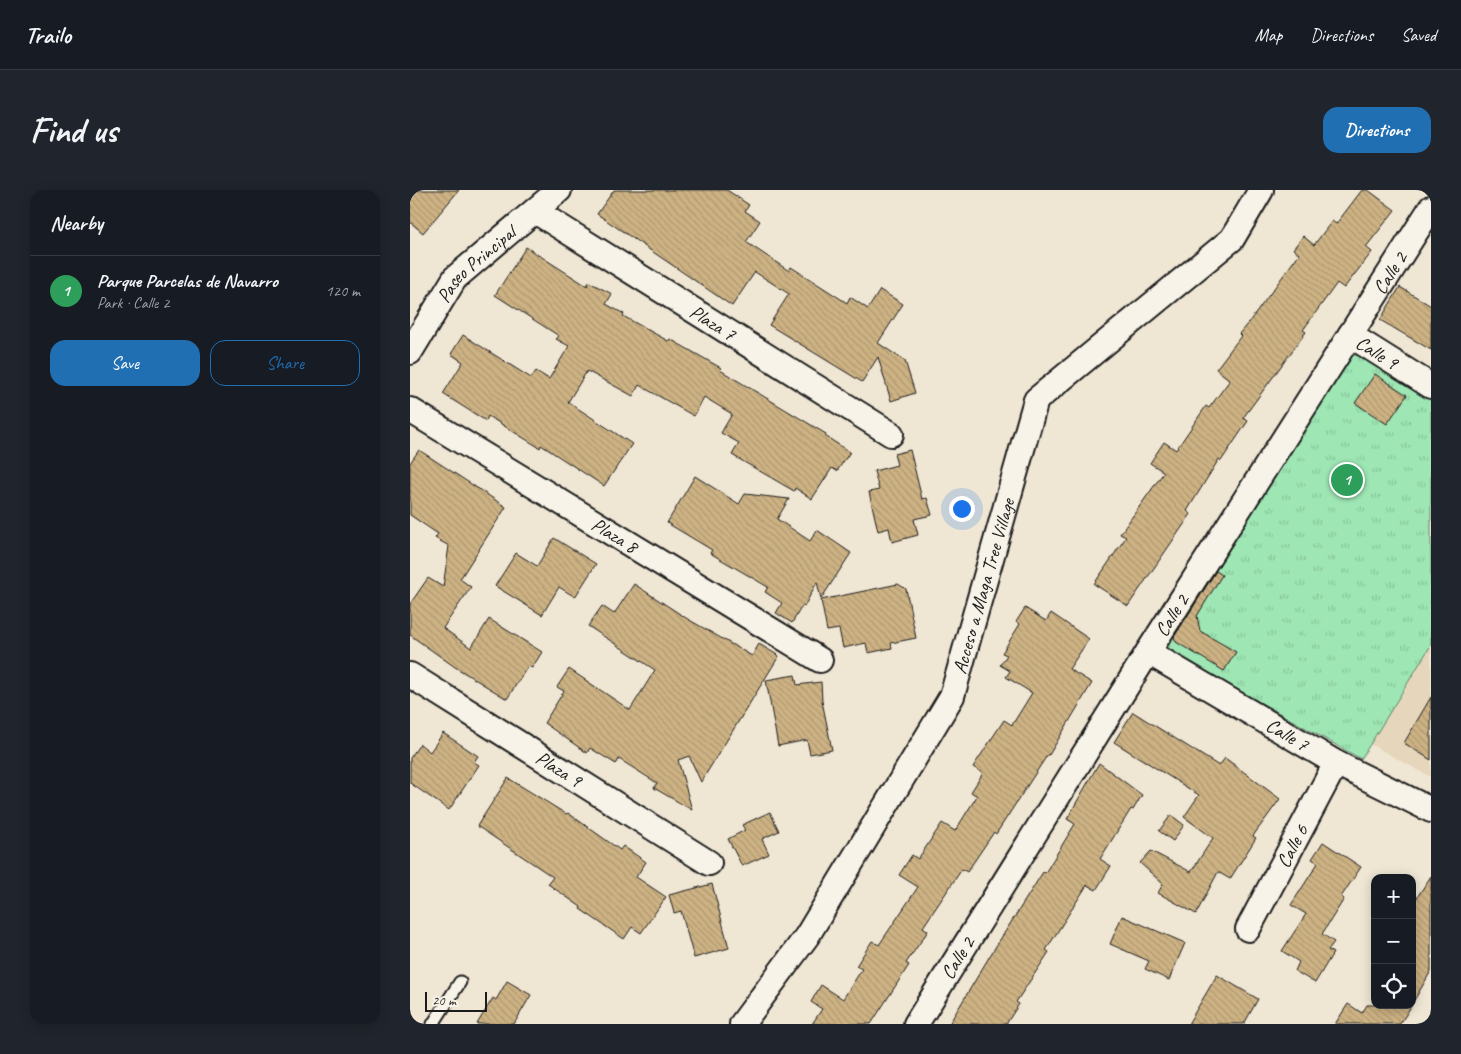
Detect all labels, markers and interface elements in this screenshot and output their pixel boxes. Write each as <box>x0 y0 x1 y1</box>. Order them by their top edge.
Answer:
text: Trailo <box>25 20 71 50</box>
text: Map <box>1255 24 1282 46</box>
text: Directions <box>1310 24 1373 46</box>
text: Saved <box>1401 24 1436 46</box>
button: Directions <box>1323 107 1431 153</box>
text: Find us <box>30 108 117 153</box>
text: Nearby <box>50 210 103 236</box>
street label: Paseo Principal <box>431 218 523 307</box>
street label: Calle 2 <box>1367 245 1413 299</box>
text: Parque Parcelas de Navarro <box>97 269 278 293</box>
text: 1 <box>62 281 70 301</box>
text: 120 m <box>326 281 360 301</box>
text: Park · Calle 2 <box>97 293 169 313</box>
street label: Plaza 7 <box>685 299 742 347</box>
street label: Calle 9 <box>1351 329 1405 376</box>
button: Save <box>50 340 200 386</box>
button: Share <box>210 340 360 386</box>
pin: 1 <box>1331 461 1363 499</box>
street label: Acceso a Maga Tree Village <box>946 494 1020 677</box>
your location <box>949 496 975 522</box>
street label: Plaza 8 <box>587 511 644 560</box>
street label: Calle 2 <box>1149 588 1195 641</box>
street label: Calle 7 <box>1262 712 1314 757</box>
street label: Plaza 9 <box>531 745 588 794</box>
street label: Calle 6 <box>1270 819 1314 872</box>
map controls <box>1371 874 1416 1009</box>
button: + <box>1371 874 1416 919</box>
button: − <box>1371 919 1416 964</box>
street label: Calle 2 <box>935 930 981 984</box>
button: locate <box>1371 964 1416 1009</box>
scale bar <box>425 989 488 1012</box>
text: 20 m <box>432 992 456 1009</box>

